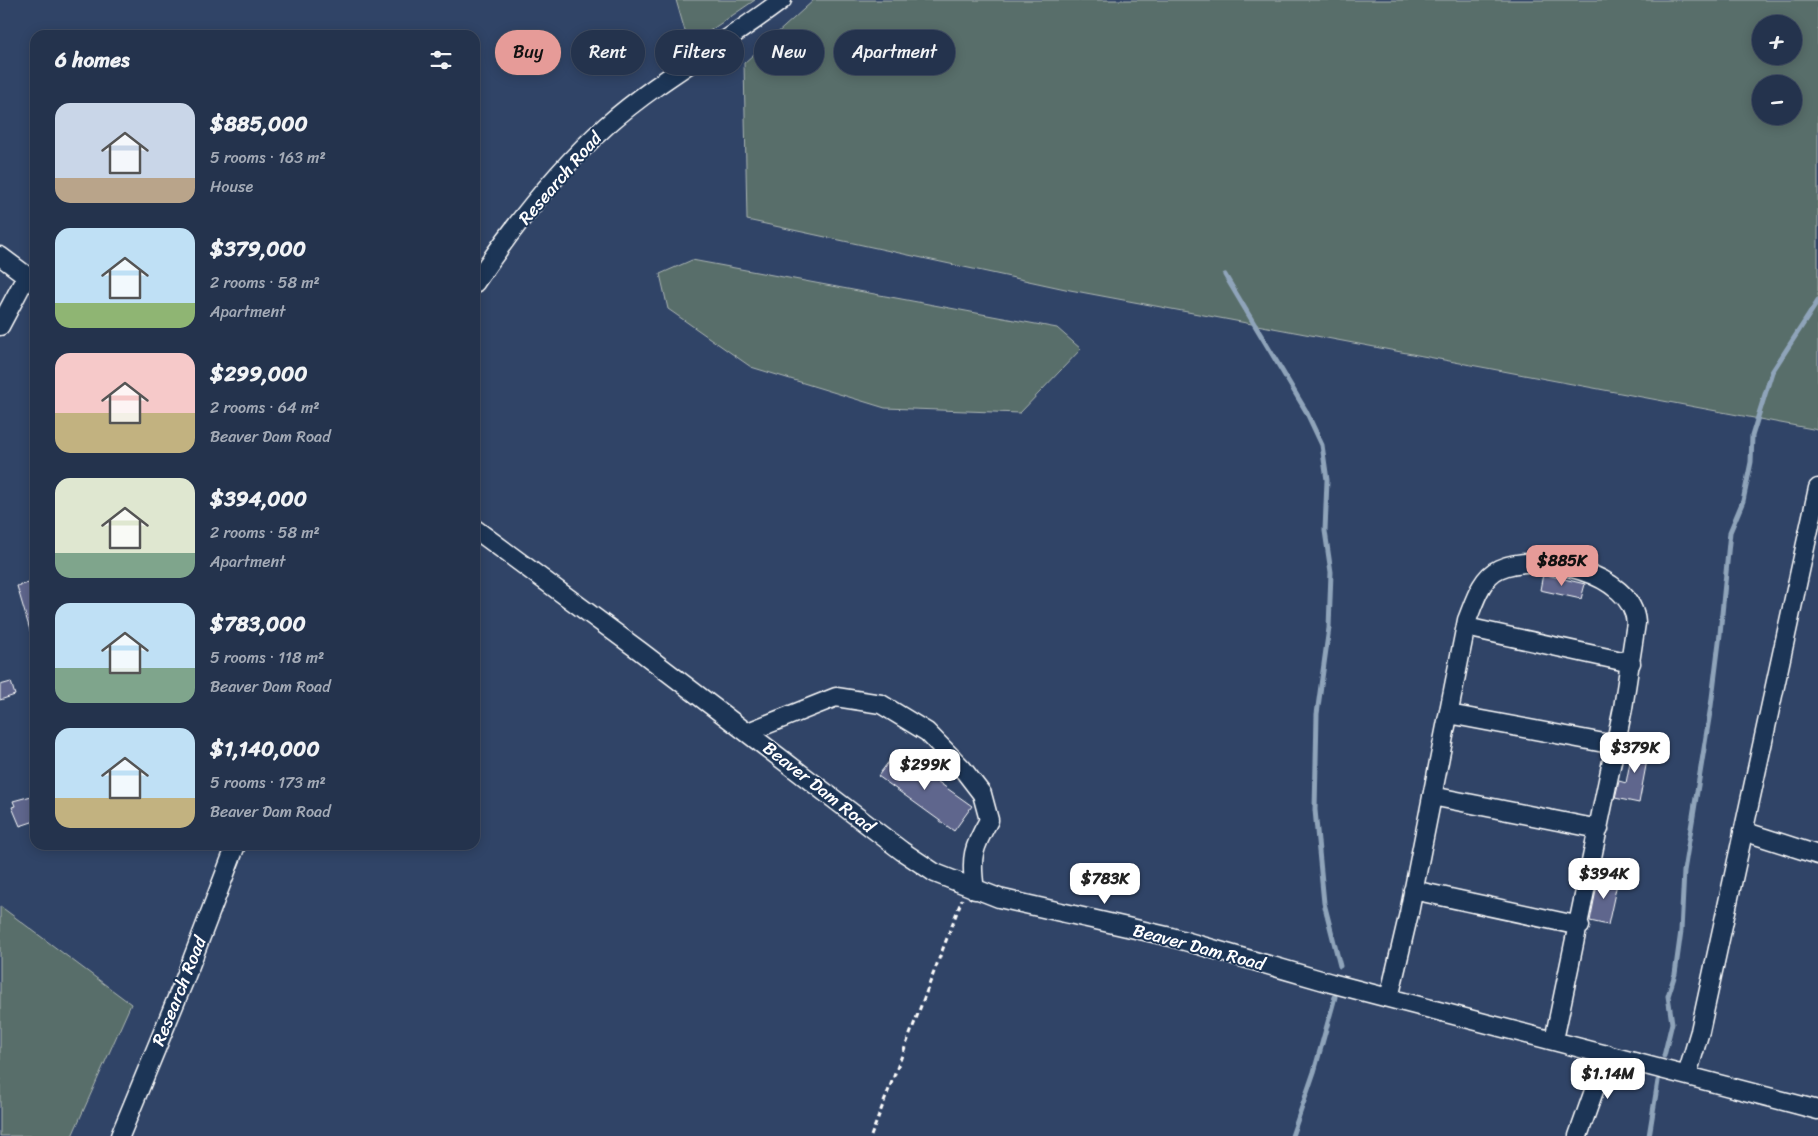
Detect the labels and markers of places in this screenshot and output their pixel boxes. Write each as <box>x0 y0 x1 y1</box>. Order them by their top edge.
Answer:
pin: $885K <box>1527 544 1597 587</box>
pin: $379K <box>1600 732 1670 774</box>
pin: $299K <box>890 748 960 791</box>
pin: $394K <box>1569 858 1639 900</box>
pin: $783K <box>1070 862 1140 905</box>
pin: $1.14M <box>1567 1058 1649 1100</box>

